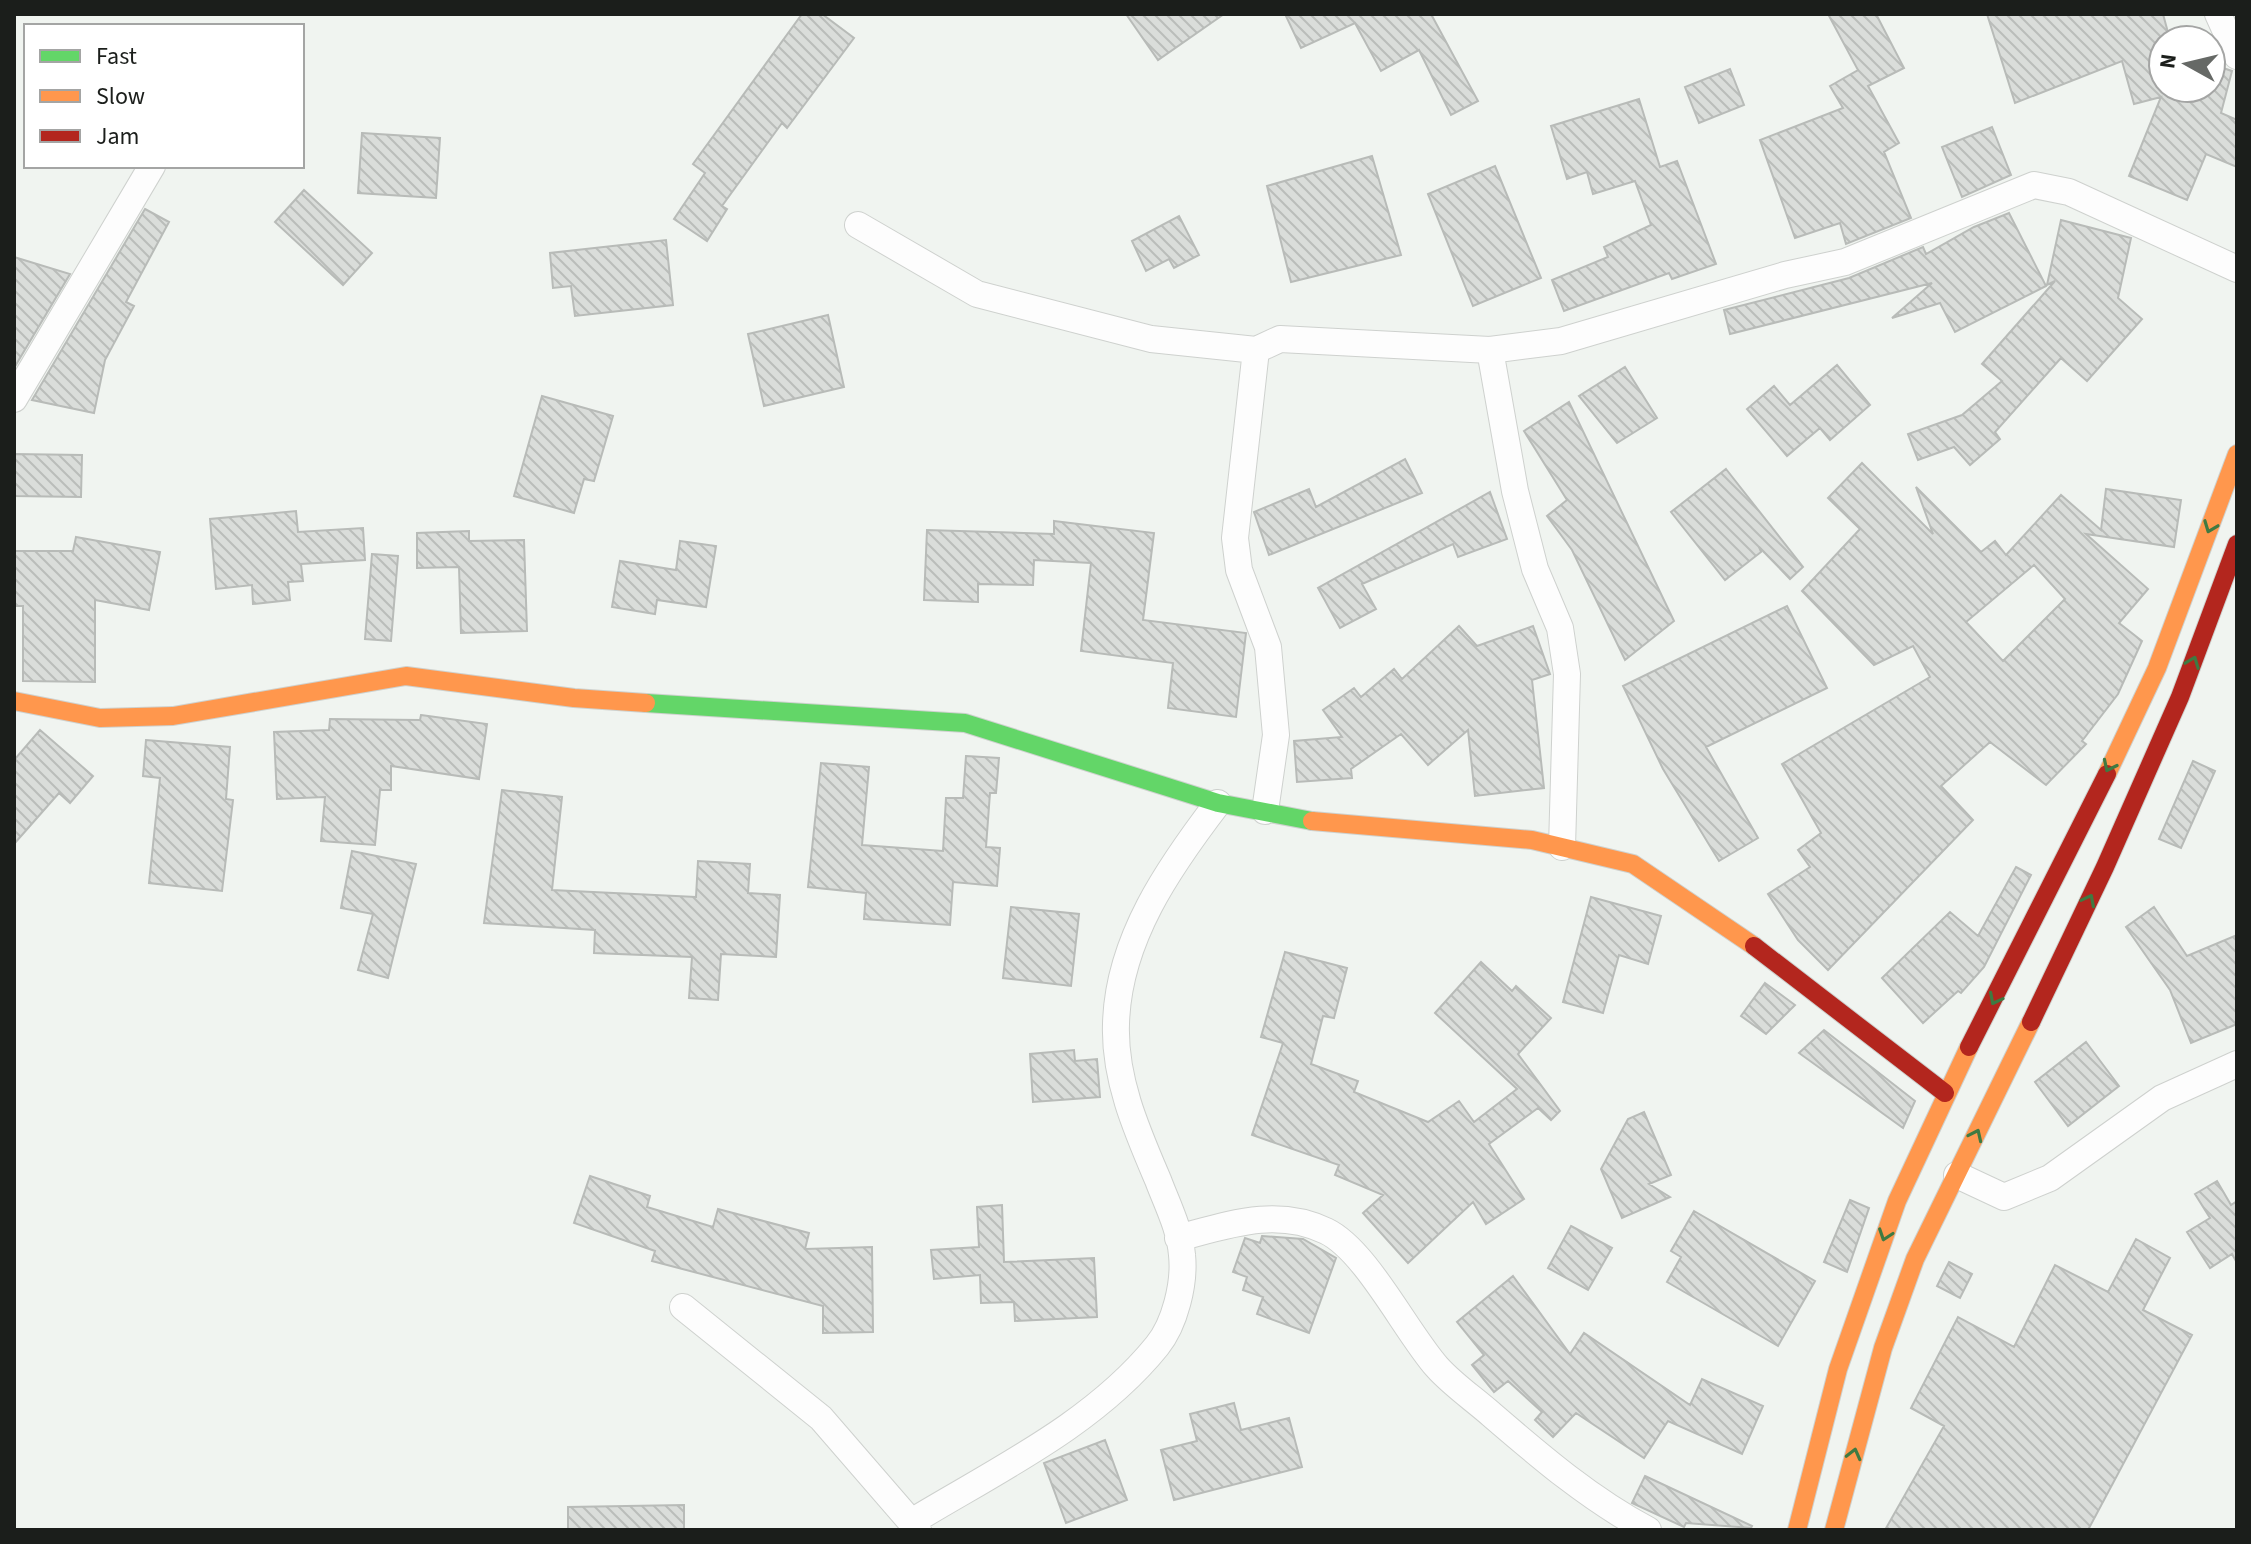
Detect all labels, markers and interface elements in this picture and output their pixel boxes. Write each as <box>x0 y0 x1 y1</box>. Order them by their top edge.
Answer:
legend <box>24 24 304 168</box>
north arrow <box>2147 24 2227 104</box>
text: Fast <box>96 39 137 74</box>
text: N <box>2151 52 2185 71</box>
text: Slow <box>96 79 145 114</box>
text: Jam <box>96 119 140 154</box>
one-way arrow <box>2203 519 2220 533</box>
one-way arrow <box>2183 656 2200 670</box>
one-way arrow <box>2103 758 2119 773</box>
one-way arrow <box>2079 894 2094 909</box>
one-way arrow <box>1989 991 2004 1006</box>
one-way arrow <box>1966 1128 1982 1143</box>
one-way arrow <box>1878 1227 1895 1241</box>
one-way arrow <box>1844 1448 1861 1462</box>

